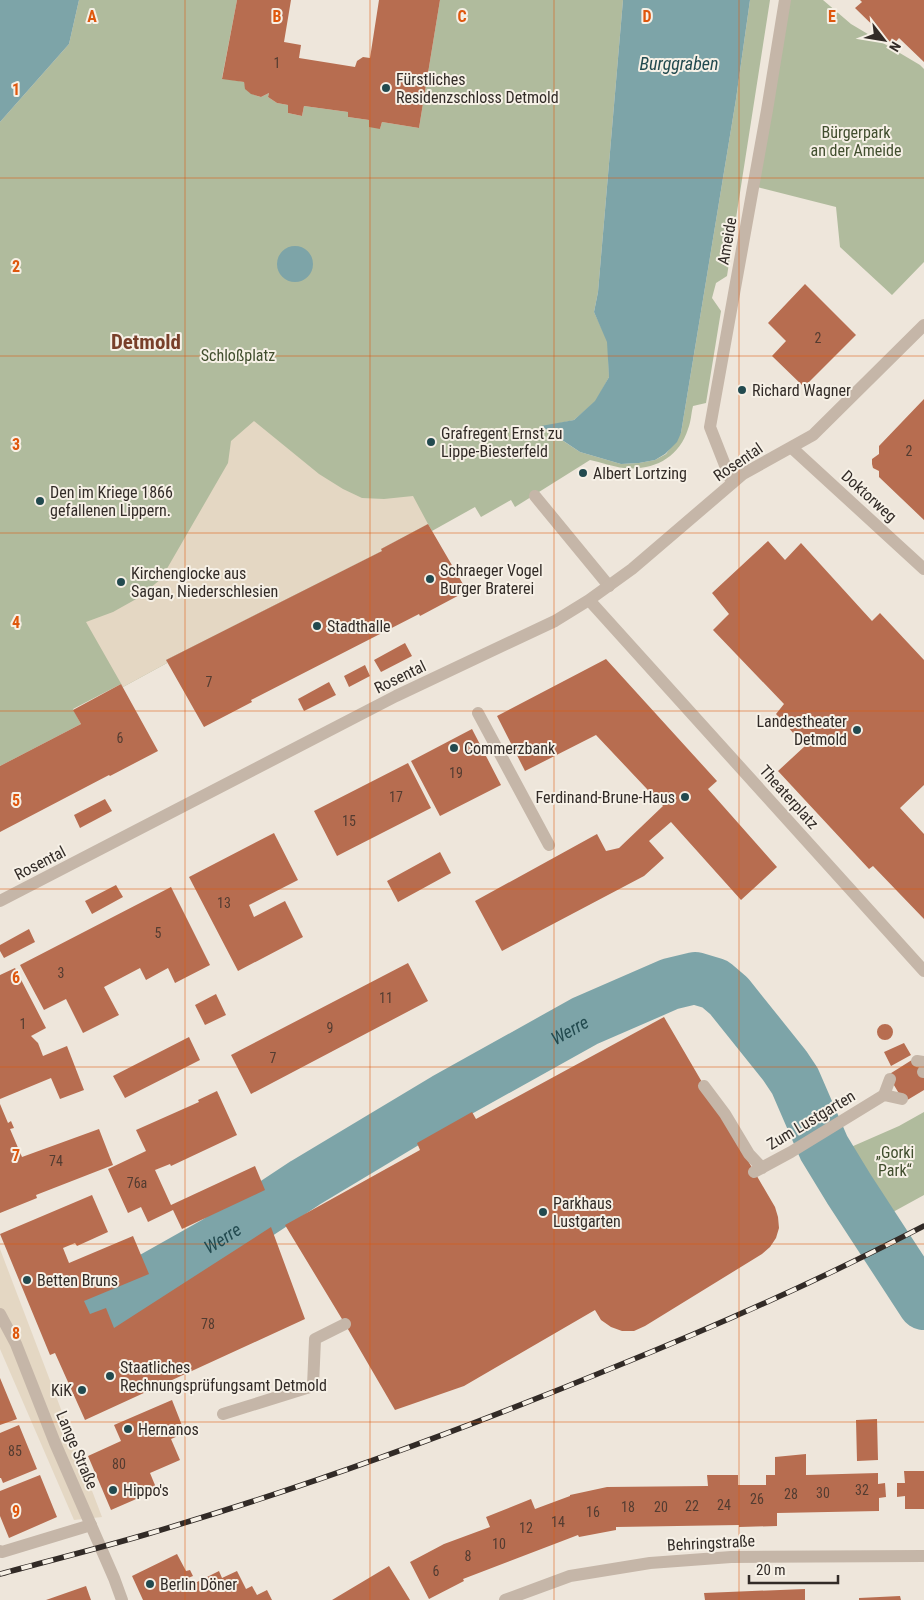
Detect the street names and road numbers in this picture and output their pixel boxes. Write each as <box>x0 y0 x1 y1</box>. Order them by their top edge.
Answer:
street label: Ameide <box>713 216 741 266</box>
street label: Rosental <box>710 439 766 485</box>
street label: Doktorweg <box>837 466 901 526</box>
street label: Rosental <box>371 656 429 698</box>
street label: Theaterplatz <box>755 761 823 833</box>
street label: Rosental <box>11 842 69 884</box>
street label: Zum Lustgarten <box>763 1086 859 1154</box>
street label: Lange Straße <box>52 1408 102 1492</box>
street label: Behringstraße <box>666 1531 756 1555</box>

